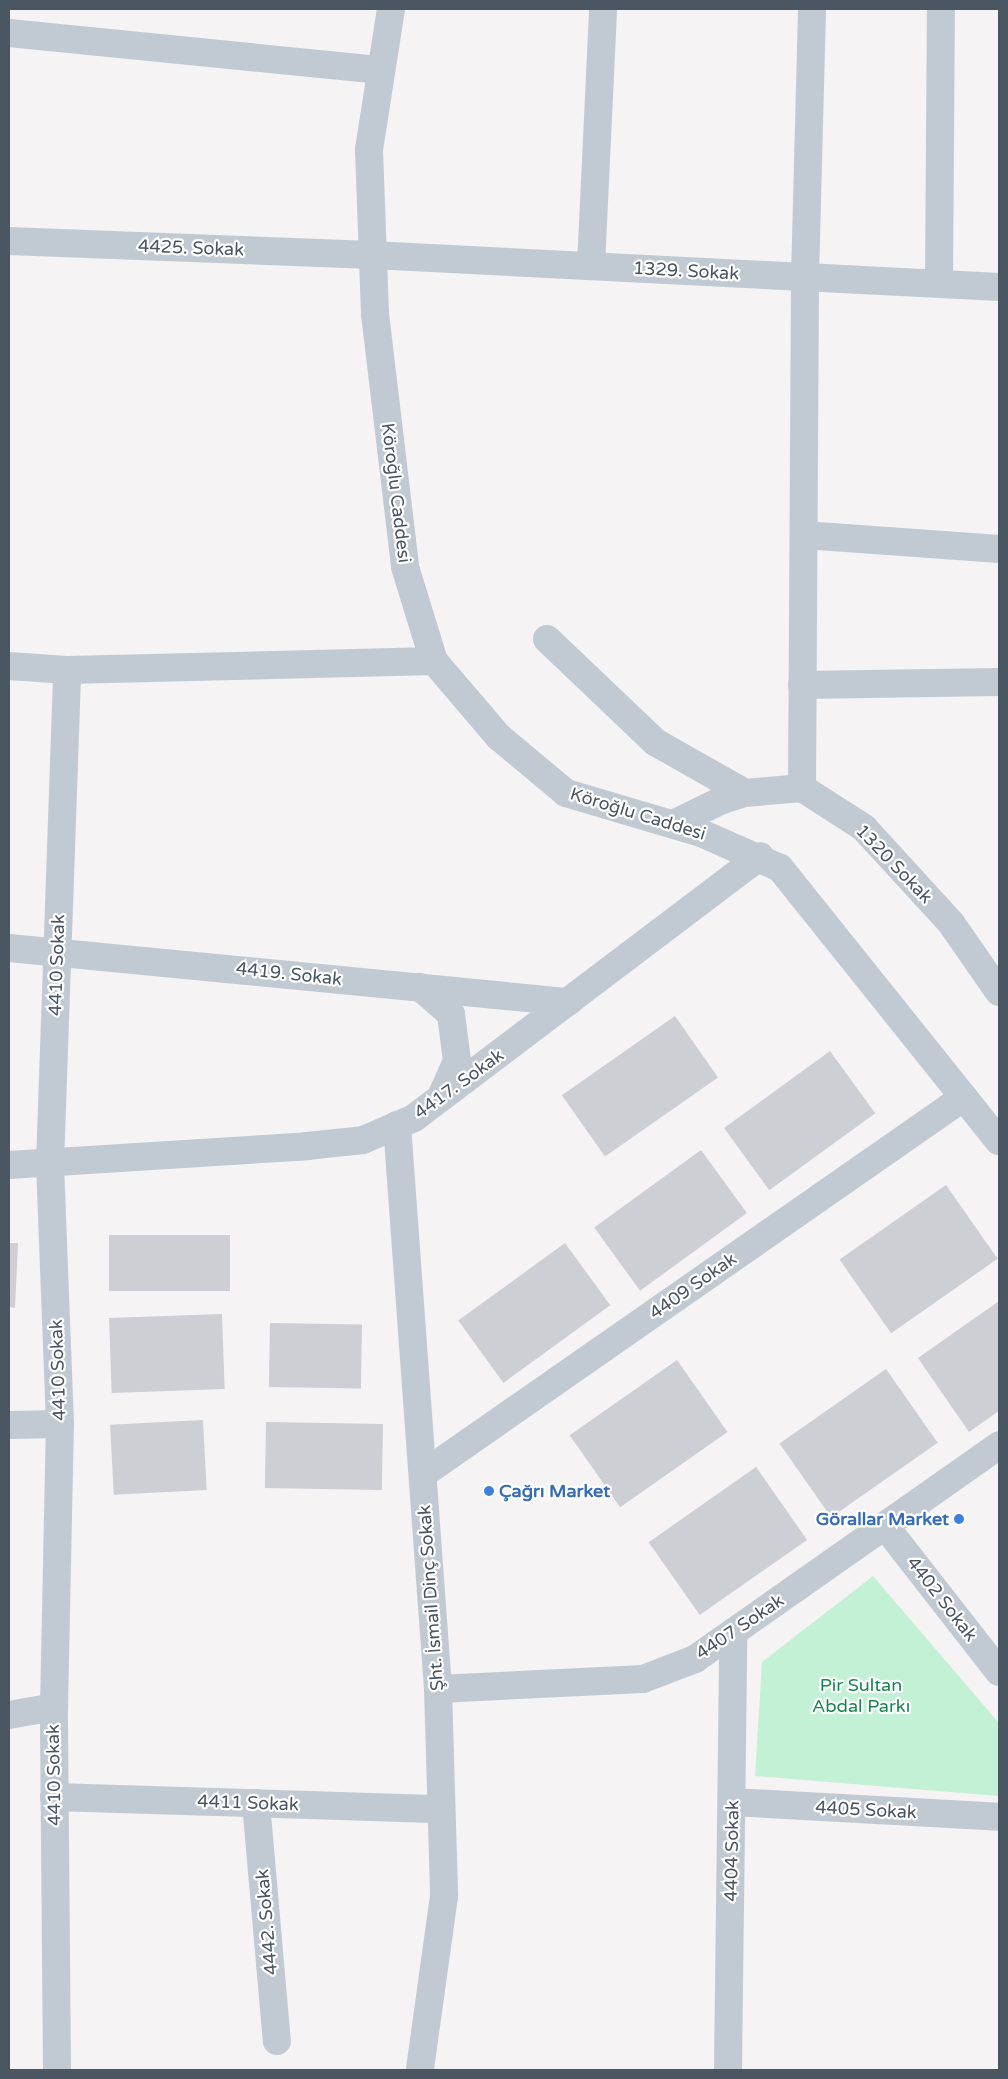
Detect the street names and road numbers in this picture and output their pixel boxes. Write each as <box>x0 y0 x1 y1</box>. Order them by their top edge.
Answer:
street label: 4425. Sokak <box>138 235 244 261</box>
street label: 1329. Sokak <box>632 257 740 285</box>
street label: Köroğlu Caddesi <box>377 422 415 564</box>
street label: Köroğlu Caddesi <box>568 783 708 845</box>
street label: 1320 Sokak <box>851 820 937 908</box>
street label: 4410 Sokak <box>44 914 70 1016</box>
street label: 4419. Sokak <box>235 958 343 990</box>
street label: 4417. Sokak <box>410 1044 508 1124</box>
street label: 4409 Sokak <box>645 1248 741 1324</box>
street label: 4410 Sokak <box>45 1319 71 1421</box>
street label: Şht. İsmail Dinç Sokak <box>414 1504 448 1692</box>
street label: 4402 Sokak <box>902 1552 982 1646</box>
street label: 4407 Sokak <box>692 1590 788 1664</box>
street label: 4410 Sokak <box>42 1724 66 1826</box>
street label: 4411 Sokak <box>197 1790 299 1816</box>
street label: 4405 Sokak <box>815 1797 917 1823</box>
street label: 4404 Sokak <box>720 1800 744 1902</box>
street label: 4442. Sokak <box>252 1868 282 1976</box>

